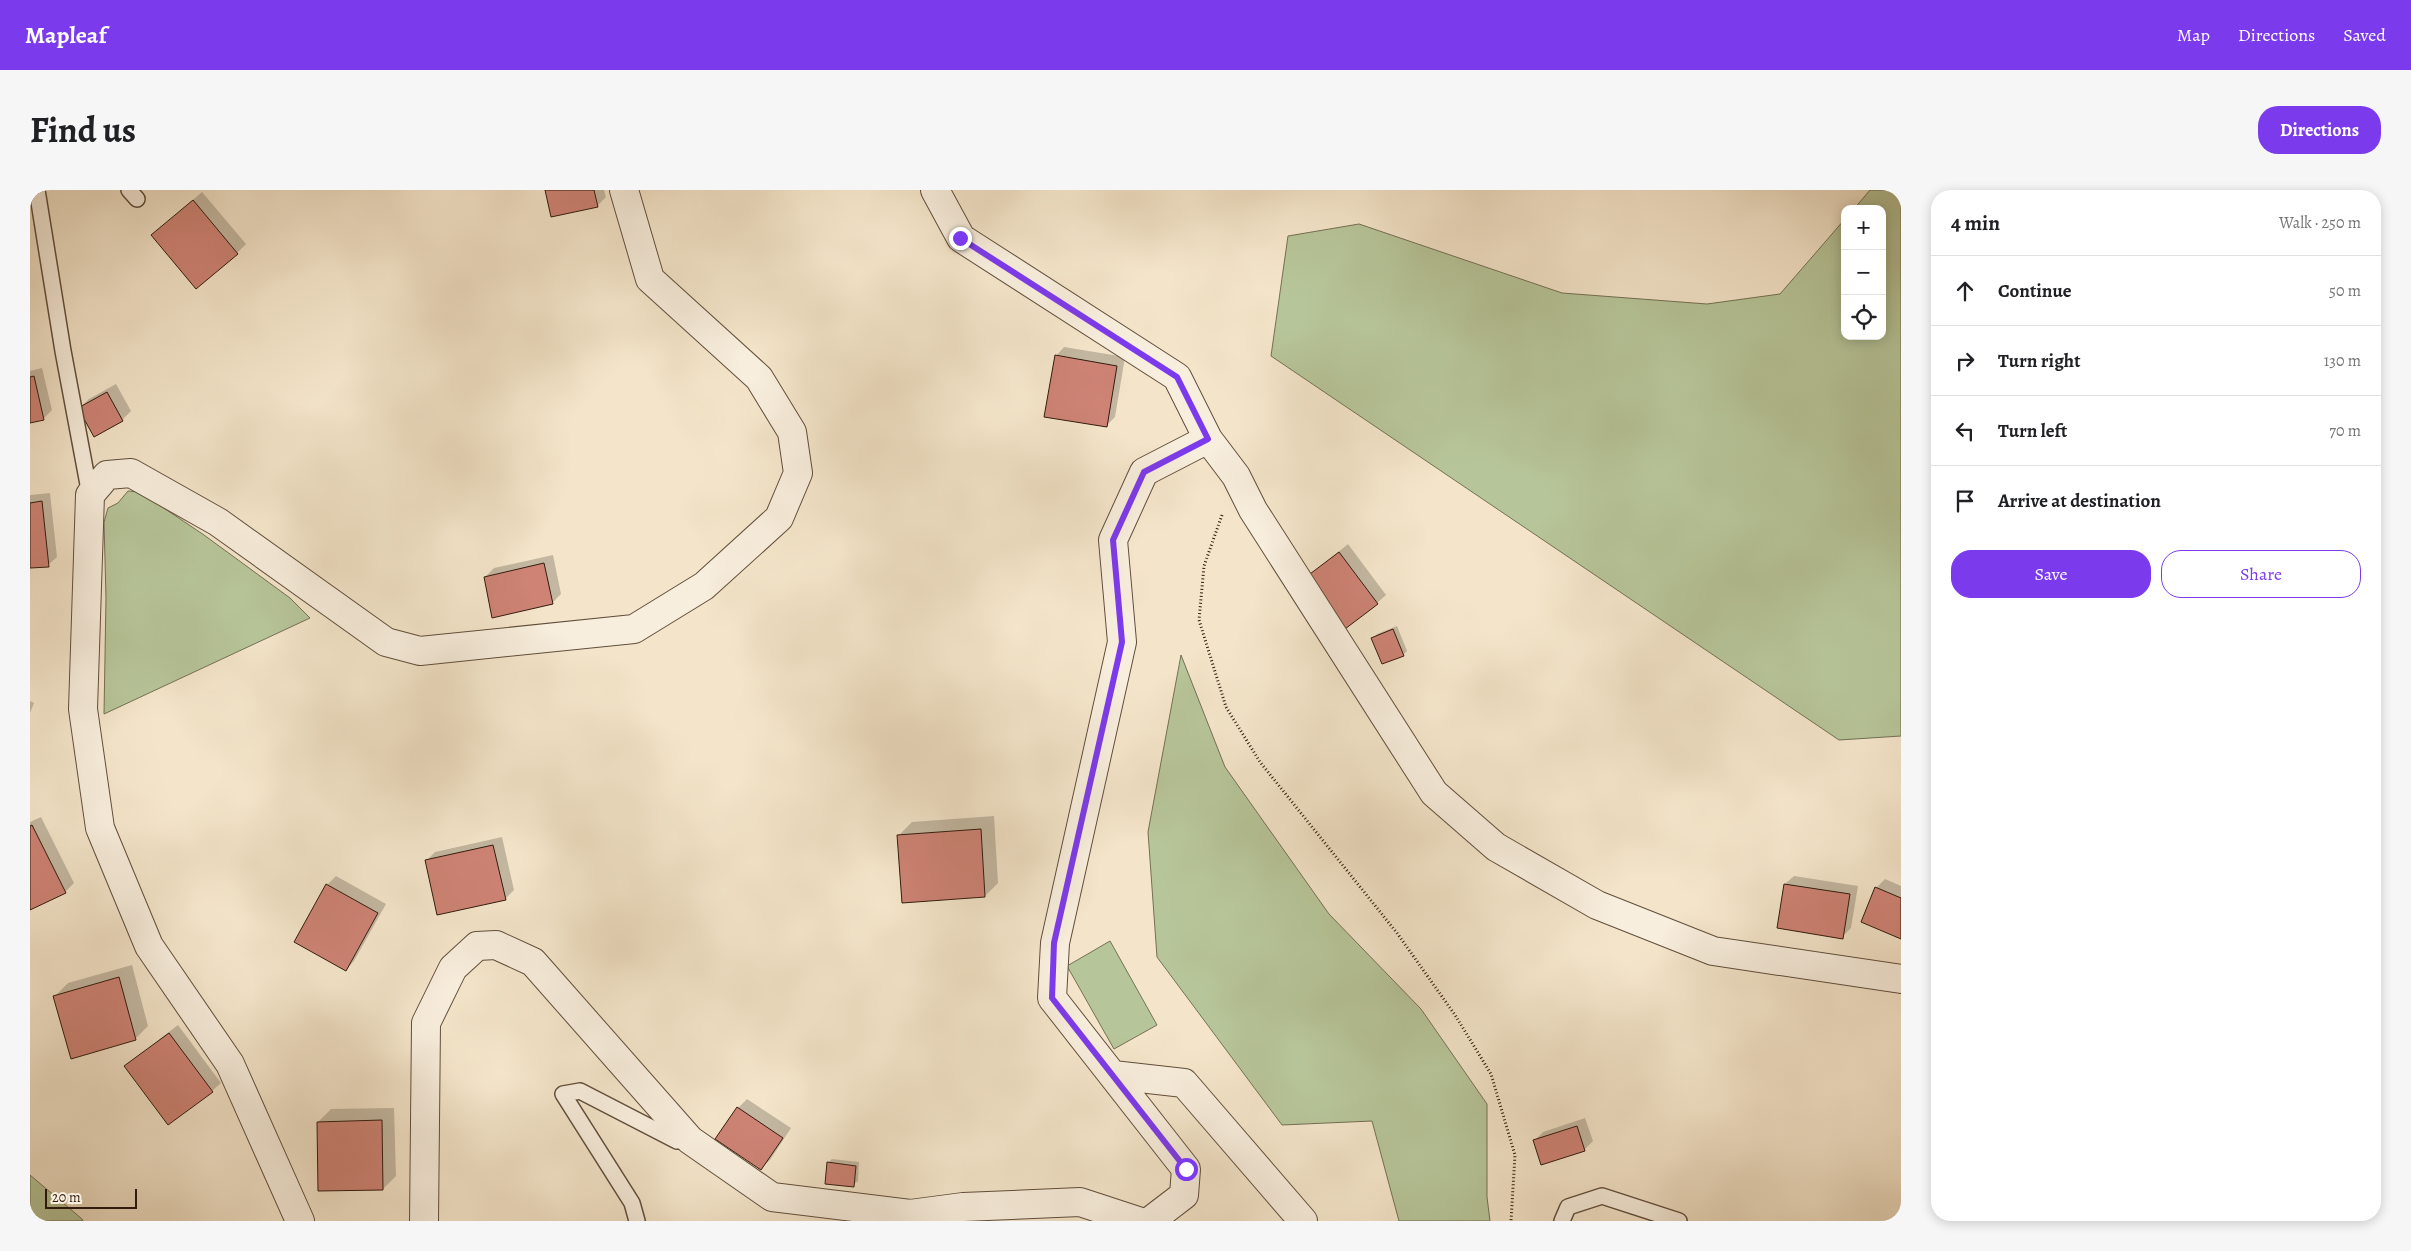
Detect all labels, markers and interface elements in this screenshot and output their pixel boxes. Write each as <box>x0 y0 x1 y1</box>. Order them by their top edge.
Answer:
text: Mapleaf <box>25 19 107 51</box>
text: Map <box>2177 23 2210 47</box>
text: Directions <box>2238 23 2315 47</box>
text: Saved <box>2343 23 2386 47</box>
text: Find us <box>30 106 136 154</box>
button: Directions <box>2258 106 2381 154</box>
map controls <box>1841 205 1886 340</box>
button: + <box>1841 205 1886 250</box>
text: 4 min <box>1951 209 2000 237</box>
text: Walk · 250 m <box>2279 212 2361 234</box>
route end <box>949 227 972 250</box>
button: − <box>1841 250 1886 295</box>
icon: ahead <box>1951 277 1979 305</box>
text: Continue <box>1998 278 2072 304</box>
text: 50 m <box>2329 280 2361 302</box>
button: locate <box>1841 295 1886 340</box>
icon: right <box>1951 347 1979 375</box>
text: Turn right <box>1998 348 2080 374</box>
text: 130 m <box>2324 350 2361 372</box>
icon: left <box>1951 417 1979 445</box>
text: Turn left <box>1998 418 2067 444</box>
text: 70 m <box>2329 420 2361 442</box>
icon: arrive <box>1951 487 1979 515</box>
text: Arrive at destination <box>1998 488 2161 514</box>
button: Save <box>1951 550 2151 598</box>
button: Share <box>2161 550 2361 598</box>
route start <box>1175 1158 1198 1181</box>
scale bar <box>45 1186 138 1209</box>
text: 20 m <box>52 1188 81 1207</box>

